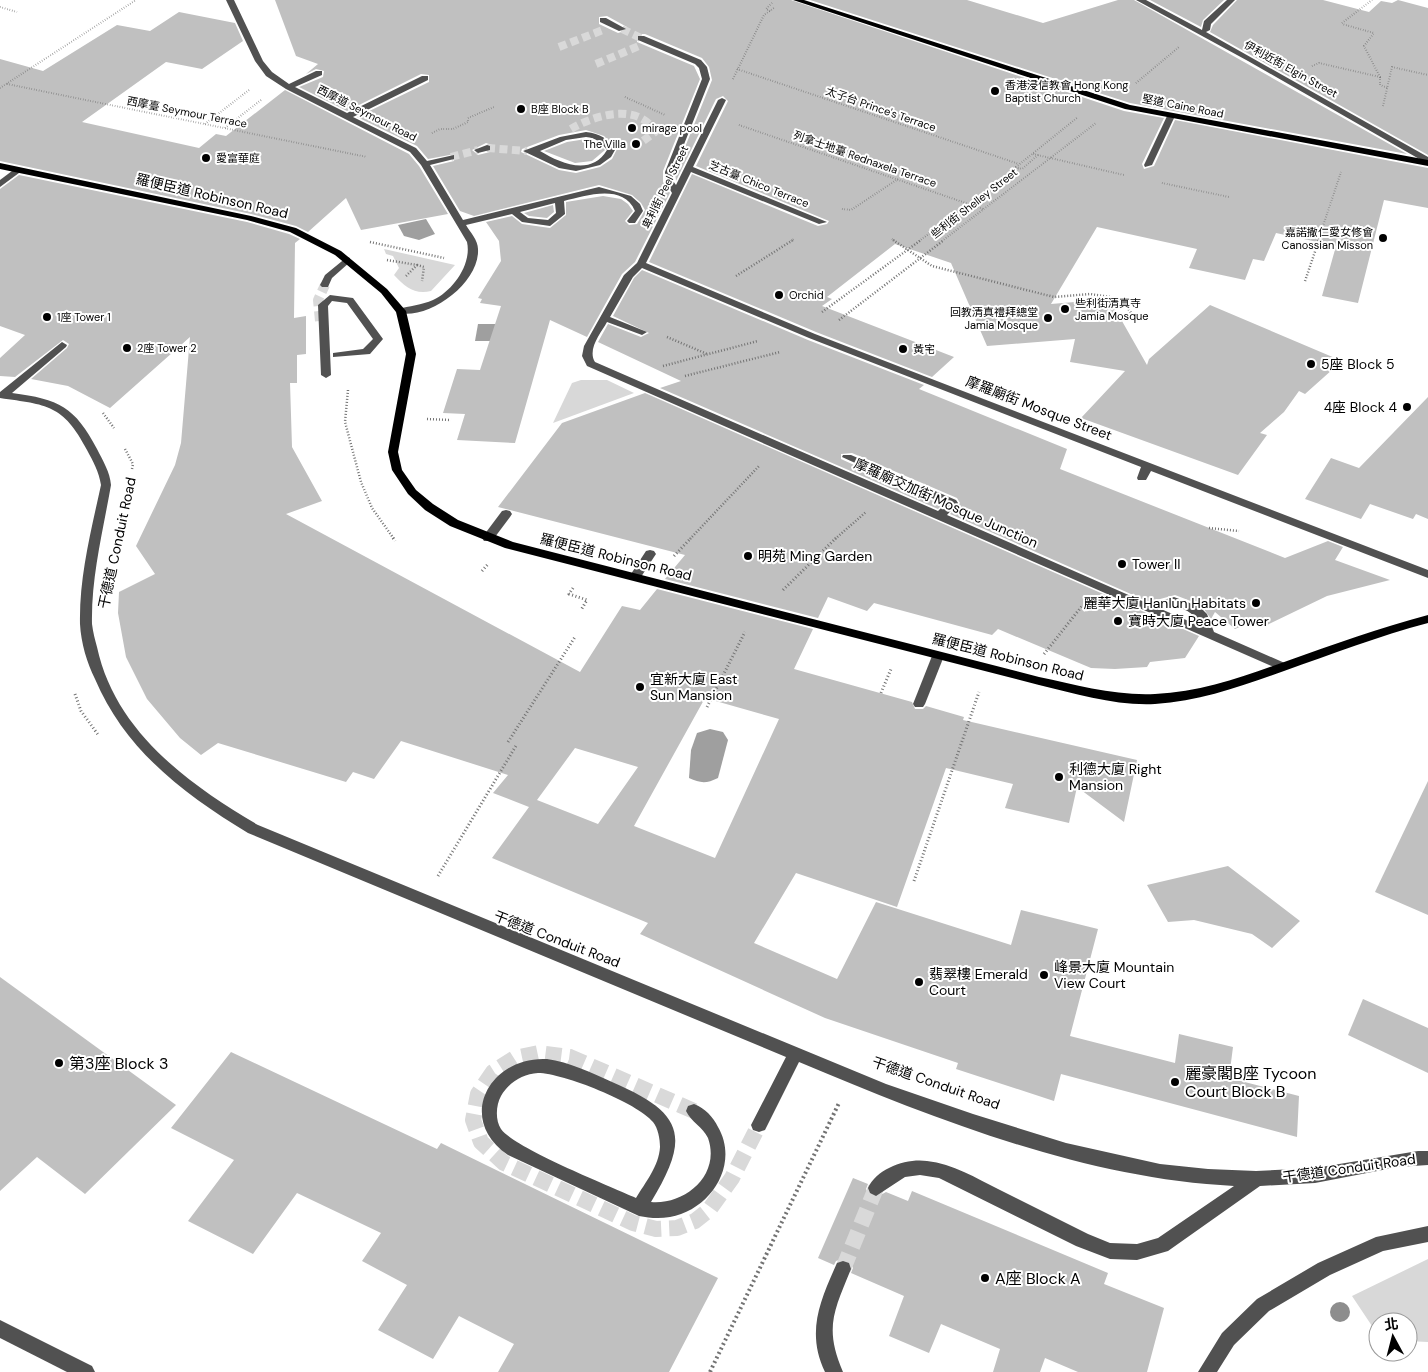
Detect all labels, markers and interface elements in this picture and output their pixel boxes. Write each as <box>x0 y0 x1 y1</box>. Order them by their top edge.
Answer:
street label: 伊利近街 Elgin Street <box>1242 37 1340 101</box>
place label: 香港浸信教會 Hong Kong Baptist Church <box>1005 78 1128 105</box>
street label: 西摩道 Seymour Road <box>315 82 419 144</box>
street label: 太子台 Prince's Terrace <box>824 84 938 134</box>
marker: 香港浸信教會 Hong Kong Baptist Church <box>989 85 1001 97</box>
street label: 堅道 Caine Road <box>1141 91 1225 121</box>
street label: 西摩臺 Seymour Terrace <box>126 93 248 131</box>
place label: B座 Block B <box>531 102 589 116</box>
marker: B座 Block B <box>515 103 527 115</box>
place label: mirage pool <box>642 121 702 135</box>
marker: mirage pool <box>626 122 638 134</box>
street label: 列拿士地臺 Rednaxela Terrace <box>792 128 938 190</box>
place label: The Villa <box>583 137 626 151</box>
marker: The Villa <box>630 138 642 150</box>
street label: 卑利街 Peel Street <box>639 143 691 231</box>
place label: 愛富華庭 <box>216 151 260 165</box>
marker: 愛富華庭 <box>200 152 212 164</box>
street label: 芝古臺 Chico Terrace <box>707 158 811 210</box>
street label: 些利街 Shelley Street <box>928 165 1020 241</box>
street label: 羅便臣道 Robinson Road <box>134 170 290 222</box>
place label: 嘉諾撒仁愛女修會 Canossian Misson <box>1282 225 1373 252</box>
marker: 嘉諾撒仁愛女修會 Canossian Misson <box>1377 232 1389 244</box>
place label: Orchid <box>789 288 824 302</box>
marker: Orchid <box>773 289 785 301</box>
place label: 些利街清真寺 Jamia Mosque <box>1075 296 1149 323</box>
marker: 些利街清真寺 Jamia Mosque <box>1059 303 1071 315</box>
place label: 回教清真禮拜總堂 Jamia Mosque <box>950 305 1038 332</box>
place label: 1座 Tower 1 <box>57 310 111 324</box>
marker: 1座 Tower 1 <box>41 311 53 323</box>
marker: 回教清真禮拜總堂 Jamia Mosque <box>1042 312 1054 324</box>
place label: 2座 Tower 2 <box>137 341 197 355</box>
marker: 2座 Tower 2 <box>121 342 133 354</box>
place label: 黃宅 <box>913 342 935 356</box>
marker: 黃宅 <box>897 343 909 355</box>
place label: 5座 Block 5 <box>1321 355 1394 373</box>
marker: 5座 Block 5 <box>1305 358 1317 370</box>
street label: 摩羅廟街 Mosque Street <box>963 372 1115 444</box>
place label: 4座 Block 4 <box>1324 398 1398 416</box>
marker: 4座 Block 4 <box>1401 401 1413 413</box>
street label: 摩羅廟交加街 Mosque Junction <box>851 454 1041 552</box>
street label: 干德道 Conduit Road <box>94 476 140 610</box>
street label: 羅便臣道 Robinson Road <box>538 529 694 585</box>
place label: 明苑 Ming Garden <box>758 547 872 565</box>
marker: 明苑 Ming Garden <box>742 550 754 562</box>
place label: Tower II <box>1132 555 1180 573</box>
marker: Tower II <box>1116 558 1128 570</box>
place label: 麗華大廈 Hanlun Habitats <box>1083 594 1246 612</box>
marker: 麗華大廈 Hanlun Habitats <box>1250 597 1262 609</box>
place label: 寶時大廈 Peace Tower <box>1128 612 1269 630</box>
marker: 寶時大廈 Peace Tower <box>1112 615 1124 627</box>
street label: 羅便臣道 Robinson Road <box>930 629 1086 685</box>
place label: 宜新大廈 East Sun Mansion <box>650 670 737 704</box>
marker: 宜新大廈 East Sun Mansion <box>634 681 646 693</box>
place label: 利德大廈 Right Mansion <box>1069 760 1162 794</box>
marker: 利德大廈 Right Mansion <box>1053 771 1065 783</box>
street label: 干德道 Conduit Road <box>491 907 623 971</box>
place label: 峰景大廈 Mountain View Court <box>1054 958 1174 992</box>
place label: 翡翠樓 Emerald Court <box>929 965 1028 999</box>
marker: 峰景大廈 Mountain View Court <box>1038 969 1050 981</box>
marker: 翡翠樓 Emerald Court <box>913 976 925 988</box>
place label: 第3座 Block 3 <box>69 1053 168 1074</box>
street label: 干德道 Conduit Road <box>870 1053 1002 1113</box>
marker: 第3座 Block 3 <box>53 1057 65 1069</box>
place label: 麗豪閣B座 Tycoon Court Block B <box>1185 1063 1317 1102</box>
marker: 麗豪閣B座 Tycoon Court Block B <box>1169 1076 1181 1088</box>
street label: 干德道 Conduit Road <box>1281 1150 1417 1186</box>
place label: A座 Block A <box>995 1268 1081 1289</box>
marker: A座 Block A <box>979 1272 991 1284</box>
north arrow <box>1368 1312 1418 1362</box>
text: 北 <box>1383 1314 1399 1334</box>

